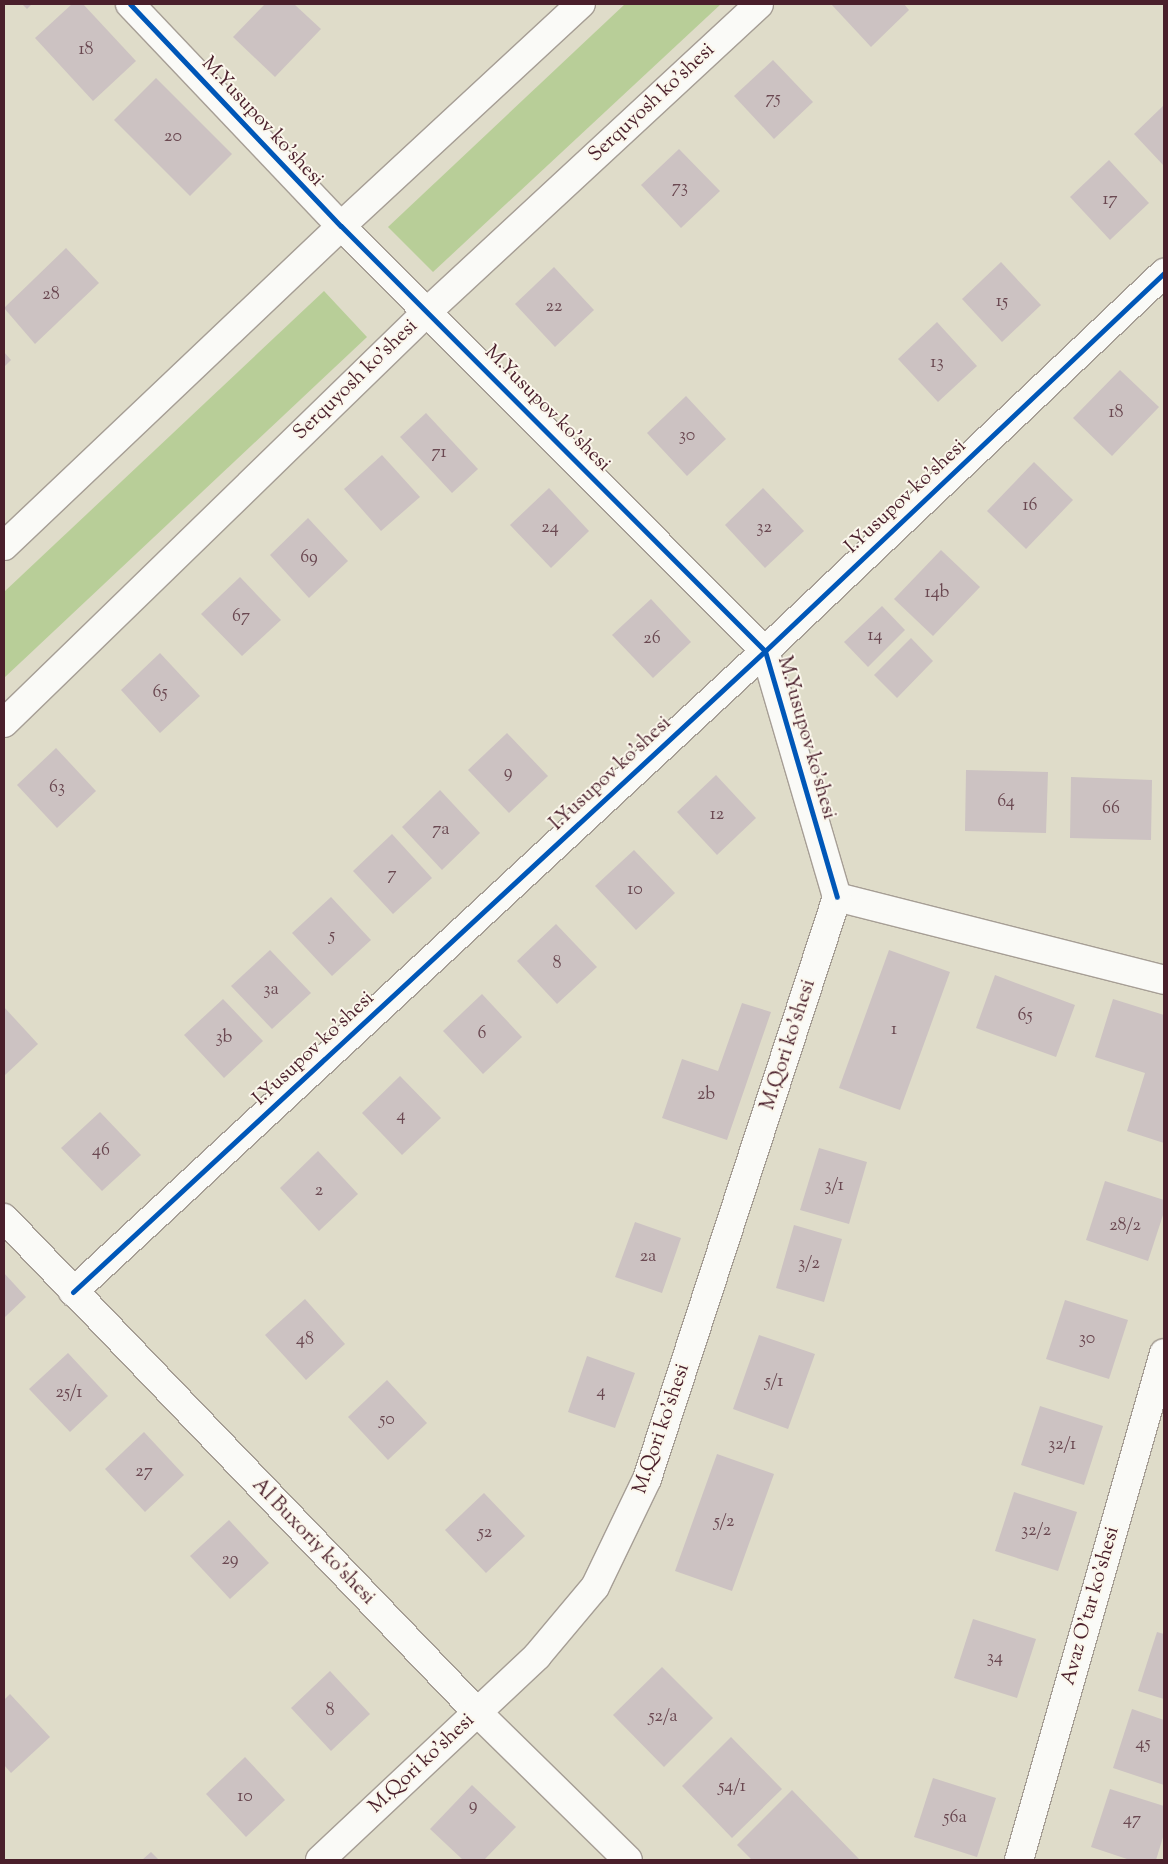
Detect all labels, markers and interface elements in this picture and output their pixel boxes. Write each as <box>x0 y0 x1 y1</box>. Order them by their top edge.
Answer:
street label: Serquyosh ko'shesi <box>584 38 720 168</box>
house number: 18 <box>78 39 94 61</box>
street label: M.Yusupov ko'shesi <box>196 52 328 192</box>
house number: 75 <box>765 88 781 110</box>
house number: 20 <box>164 126 182 148</box>
house number: 73 <box>672 177 688 199</box>
house number: 17 <box>1102 189 1118 211</box>
house number: 28 <box>42 284 60 306</box>
house number: 15 <box>996 291 1008 313</box>
house number: 22 <box>546 296 562 318</box>
street label: Serquyosh ko'shesi <box>289 315 423 445</box>
street label: M.Yusupov ko'shesi <box>479 341 615 477</box>
house number: 13 <box>930 352 944 374</box>
house number: 18 <box>1108 402 1124 424</box>
house number: 30 <box>679 425 695 447</box>
street label: I.Yusupov ko'shesi <box>841 435 971 559</box>
house number: 71 <box>431 442 447 464</box>
house number: 16 <box>1022 495 1038 517</box>
house number: 24 <box>541 517 559 539</box>
house number: 32 <box>756 517 772 539</box>
house number: 69 <box>300 547 318 569</box>
house number: 14b <box>925 582 949 604</box>
house number: 67 <box>232 606 250 628</box>
house number: 14 <box>867 625 883 647</box>
house number: 26 <box>643 628 661 650</box>
street label: M.Yusupov ko'shesi <box>771 654 841 822</box>
house number: 65 <box>152 682 168 704</box>
street label: I.Yusupov ko'shesi <box>546 712 676 836</box>
house number: 9 <box>504 762 512 784</box>
house number: 63 <box>49 777 65 799</box>
house number: 64 <box>997 791 1015 813</box>
house number: 66 <box>1102 798 1120 820</box>
house number: 12 <box>710 804 724 826</box>
house number: 7a <box>432 819 450 841</box>
house number: 7 <box>387 864 397 886</box>
house number: 10 <box>627 879 643 901</box>
house number: 5 <box>329 925 335 947</box>
house number: 8 <box>553 953 561 975</box>
street label: M.Qori ko'shesi <box>757 977 821 1113</box>
house number: 3a <box>263 979 279 1001</box>
street label: I.Yusupov ko'shesi <box>249 987 379 1111</box>
house number: 65 <box>1017 1005 1033 1027</box>
house number: 1 <box>891 1019 897 1041</box>
house number: 6 <box>478 1023 486 1045</box>
house number: 3b <box>216 1027 232 1049</box>
house number: 2b <box>697 1084 715 1106</box>
house number: 4 <box>396 1105 406 1127</box>
house number: 46 <box>92 1140 110 1162</box>
house number: 3/1 <box>824 1175 844 1197</box>
house number: 2 <box>315 1180 323 1202</box>
house number: 28/2 <box>1109 1215 1141 1237</box>
house number: 2a <box>640 1246 656 1268</box>
house number: 3/2 <box>798 1253 820 1275</box>
house number: 30 <box>1079 1328 1095 1350</box>
house number: 48 <box>296 1329 314 1351</box>
street label: M.Qori ko'shesi <box>629 1361 695 1497</box>
house number: 5/1 <box>765 1371 783 1393</box>
house number: 4 <box>596 1381 606 1403</box>
house number: 25/1 <box>56 1382 82 1404</box>
house number: 50 <box>379 1409 395 1431</box>
house number: 32/1 <box>1048 1434 1076 1456</box>
house number: 27 <box>135 1461 153 1483</box>
street label: Al Buxoriy ko'shesi <box>246 1474 380 1610</box>
house number: 5/2 <box>714 1511 734 1533</box>
house number: 32/2 <box>1021 1520 1051 1542</box>
house number: 52 <box>478 1522 492 1544</box>
street label: Avaz O'tar ko'shesi <box>1057 1524 1125 1688</box>
house number: 29 <box>221 1549 239 1571</box>
house number: 34 <box>987 1647 1003 1669</box>
house number: 8 <box>326 1700 334 1722</box>
house number: 52/a <box>648 1706 678 1728</box>
street label: M.Qori ko'shesi <box>364 1709 480 1819</box>
house number: 45 <box>1135 1733 1151 1755</box>
house number: 54/1 <box>718 1776 746 1798</box>
house number: 10 <box>237 1786 253 1808</box>
house number: 9 <box>469 1795 477 1817</box>
house number: 56a <box>943 1807 967 1829</box>
house number: 47 <box>1123 1809 1141 1831</box>

